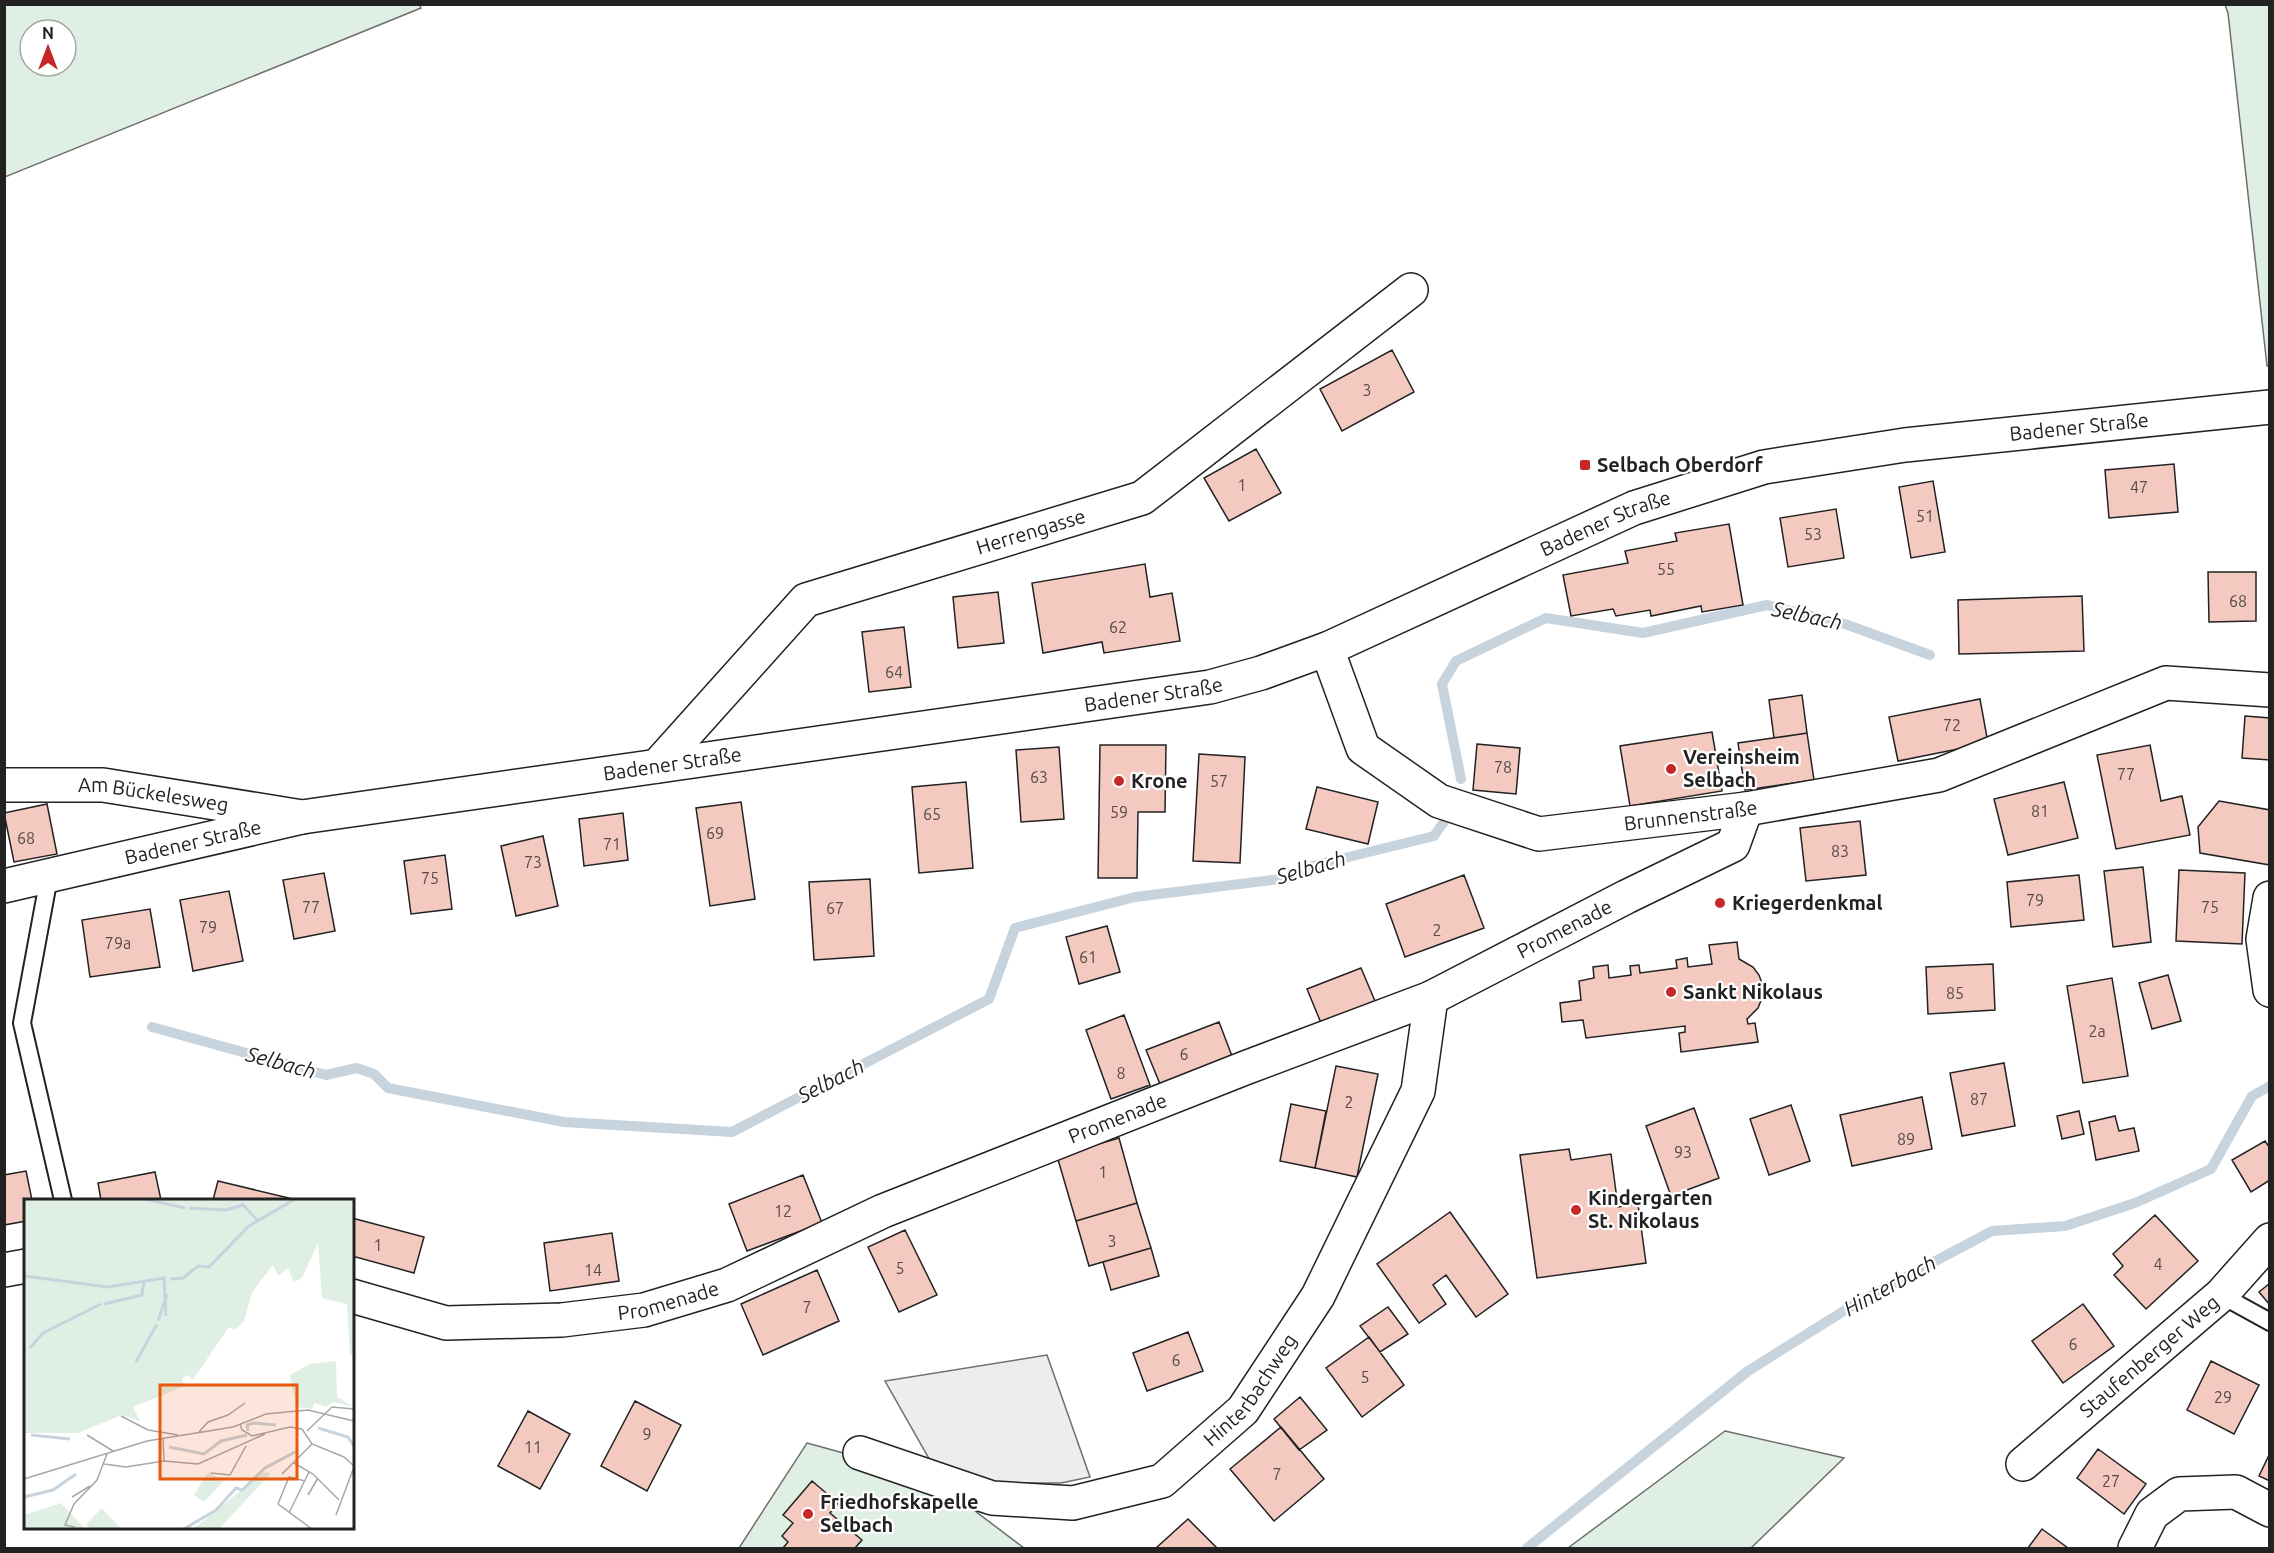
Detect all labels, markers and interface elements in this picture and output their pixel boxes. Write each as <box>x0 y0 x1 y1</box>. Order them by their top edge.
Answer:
north arrow <box>18 18 78 78</box>
text: N <box>42 24 54 42</box>
house number: 3 <box>1362 381 1372 399</box>
street label: Badener Straße <box>2008 408 2150 445</box>
place label: Selbach Oberdorf <box>1597 453 1764 476</box>
marker: Selbach Oberdorf <box>1578 458 1592 472</box>
house number: 1 <box>1237 476 1247 494</box>
house number: 47 <box>2130 478 2148 496</box>
street label: Badener Straße <box>1536 485 1673 561</box>
street label: Herrengasse <box>973 504 1088 559</box>
house number: 51 <box>1916 507 1934 525</box>
house number: 53 <box>1804 525 1822 543</box>
house number: 55 <box>1657 560 1675 578</box>
house number: 68 <box>2229 592 2247 610</box>
water label: Selbach <box>1769 596 1845 634</box>
house number: 62 <box>1109 618 1127 636</box>
house number: 64 <box>885 663 903 681</box>
street label: Badener Straße <box>1083 672 1225 716</box>
house number: 72 <box>1943 716 1961 734</box>
street label: Badener Straße <box>601 742 743 785</box>
place label: Vereinsheim Selbach <box>1683 745 1800 791</box>
house number: 78 <box>1494 758 1512 776</box>
marker: Vereinsheim Selbach <box>1664 762 1678 776</box>
house number: 77 <box>2117 765 2135 783</box>
house number: 63 <box>1030 768 1048 786</box>
place label: Krone <box>1131 769 1188 792</box>
house number: 57 <box>1210 772 1228 790</box>
street label: Am Bückelesweg <box>78 773 230 816</box>
marker: Krone <box>1112 774 1126 788</box>
street label: Brunnenstraße <box>1622 795 1759 835</box>
house number: 81 <box>2031 802 2049 820</box>
house number: 59 <box>1110 803 1128 821</box>
house number: 65 <box>923 805 941 823</box>
street label: Badener Straße <box>122 815 264 869</box>
house number: 69 <box>706 824 724 842</box>
house number: 68 <box>17 829 35 847</box>
house number: 71 <box>603 835 621 853</box>
house number: 83 <box>1831 842 1849 860</box>
water label: Selbach <box>1272 846 1348 889</box>
house number: 73 <box>524 853 542 871</box>
house number: 75 <box>421 869 439 887</box>
place label: Kriegerdenkmal <box>1732 891 1883 914</box>
house number: 79 <box>2026 891 2044 909</box>
street label: Promenade <box>1513 894 1616 963</box>
marker: Kriegerdenkmal <box>1713 896 1727 910</box>
house number: 77 <box>302 898 320 916</box>
house number: 75 <box>2201 898 2219 916</box>
house number: 67 <box>826 899 844 917</box>
house number: 79 <box>199 918 217 936</box>
house number: 2 <box>1432 921 1442 939</box>
house number: 79a <box>105 934 131 952</box>
house number: 61 <box>1079 948 1097 966</box>
place label: Sankt Nikolaus <box>1683 980 1823 1003</box>
house number: 85 <box>1946 984 1964 1002</box>
marker: Sankt Nikolaus <box>1664 985 1678 999</box>
house number: 2a <box>2088 1022 2106 1040</box>
water label: Selbach <box>243 1041 319 1083</box>
house number: 6 <box>1179 1045 1189 1063</box>
water label: Selbach <box>792 1053 868 1107</box>
house number: 8 <box>1116 1064 1126 1082</box>
street label: Promenade <box>1065 1088 1170 1148</box>
house number: 87 <box>1970 1090 1988 1108</box>
house number: 2 <box>1344 1093 1354 1111</box>
house number: 89 <box>1897 1130 1915 1148</box>
house number: 93 <box>1674 1143 1692 1161</box>
house number: 1 <box>1098 1163 1108 1181</box>
place label: Kindergarten St. Nikolaus <box>1588 1186 1713 1232</box>
inset map <box>24 1199 354 1529</box>
house number: 12 <box>774 1202 792 1220</box>
marker: Kindergarten St. Nikolaus <box>1569 1203 1583 1217</box>
house number: 3 <box>1107 1232 1117 1250</box>
house number: 1 <box>373 1236 383 1254</box>
water label: Hinterbach <box>1839 1250 1940 1320</box>
house number: 4 <box>2153 1255 2163 1273</box>
house number: 5 <box>895 1259 905 1277</box>
house number: 14 <box>584 1261 602 1279</box>
street label: Promenade <box>616 1276 721 1324</box>
street label: Staufenberger Weg <box>2075 1290 2223 1422</box>
house number: 7 <box>802 1298 812 1316</box>
street label: Hinterbachweg <box>1198 1329 1301 1450</box>
house number: 6 <box>2068 1335 2078 1353</box>
house number: 6 <box>1171 1351 1181 1369</box>
house number: 5 <box>1360 1368 1370 1386</box>
house number: 29 <box>2214 1388 2232 1406</box>
house number: 9 <box>642 1425 652 1443</box>
house number: 11 <box>524 1438 542 1456</box>
house number: 7 <box>1272 1465 1282 1483</box>
house number: 27 <box>2102 1472 2120 1490</box>
place label: Friedhofskapelle Selbach <box>820 1490 979 1536</box>
marker: Friedhofskapelle Selbach <box>801 1507 815 1521</box>

